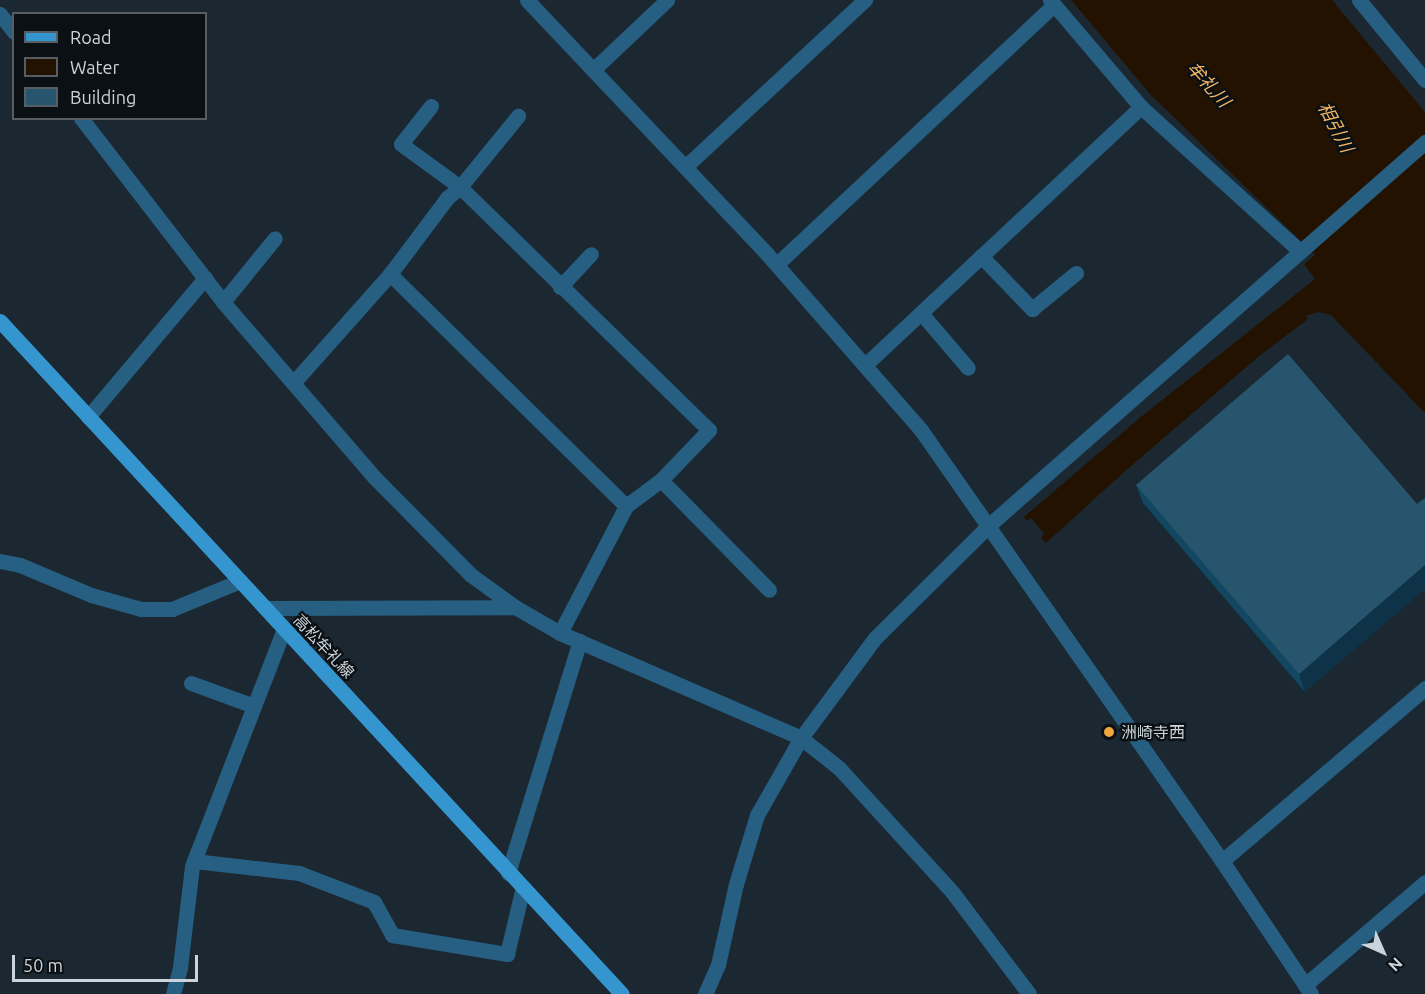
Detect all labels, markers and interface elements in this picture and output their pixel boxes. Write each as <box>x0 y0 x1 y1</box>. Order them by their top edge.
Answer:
legend <box>12 12 207 120</box>
text: Road <box>70 27 112 47</box>
text: Water <box>70 57 119 77</box>
water label: 牟礼川 <box>1183 57 1235 111</box>
text: Building <box>70 87 136 107</box>
water label: 相引川 <box>1314 98 1358 156</box>
street label: 高松牟礼線 <box>290 610 358 682</box>
place label: 洲崎寺西 <box>1121 722 1185 742</box>
marker: 洲崎寺西 <box>1102 725 1116 739</box>
north arrow <box>1353 922 1413 982</box>
scale bar <box>15 943 201 981</box>
text: N <box>1385 954 1406 975</box>
text: 50 m <box>23 955 63 975</box>

